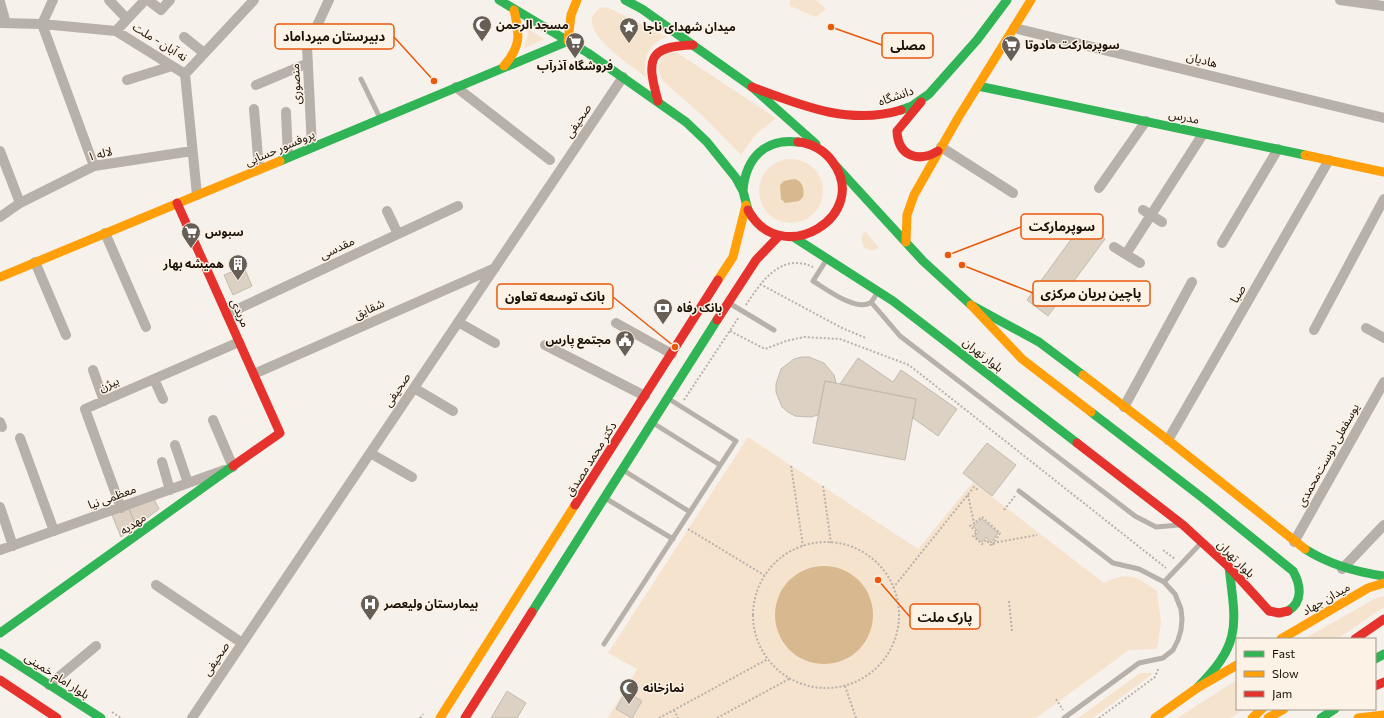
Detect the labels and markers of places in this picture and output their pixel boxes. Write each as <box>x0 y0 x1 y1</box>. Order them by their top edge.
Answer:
mosque icon: مسجد الرحمن <box>471 14 493 42</box>
place icon: میدان شهدای ناجا <box>618 16 640 44</box>
place label: مسجد الرحمن <box>496 17 569 32</box>
place label: میدان شهدای ناجا <box>643 19 736 34</box>
callout: دبیرستان میرداماد <box>275 24 394 49</box>
supermarket icon: فروشگاه آذرآب <box>564 31 586 59</box>
callout: مصلی <box>882 33 933 58</box>
supermarket icon: سوپرمارکت مادوتا <box>1000 34 1022 62</box>
place label: سوپرمارکت مادوتا <box>1025 37 1120 54</box>
place label: فروشگاه آذرآب <box>537 58 613 73</box>
callout: سوپرمارکت <box>1021 214 1103 239</box>
supermarket icon: سبوس <box>180 221 202 249</box>
place label: سبوس <box>205 224 244 239</box>
building icon: همیشه بهار <box>227 253 249 281</box>
place label: همیشه بهار <box>162 256 224 271</box>
callout: پاچین بریان مرکزی <box>1033 281 1150 306</box>
callout: بانک توسعه تعاون <box>497 284 613 309</box>
bank icon: بانک رفاه <box>652 297 674 325</box>
place label: بانک رفاه <box>677 300 722 315</box>
public building icon: مجتمع پارس <box>614 329 636 357</box>
place label: مجتمع پارس <box>546 332 611 349</box>
hospital icon: بیمارستان ولیعصر <box>359 593 381 621</box>
place label: بیمارستان ولیعصر <box>383 596 479 611</box>
callout: پارک ملت <box>910 604 980 629</box>
mosque icon: نمازخانه <box>618 677 640 705</box>
place label: نمازخانه <box>643 680 685 695</box>

